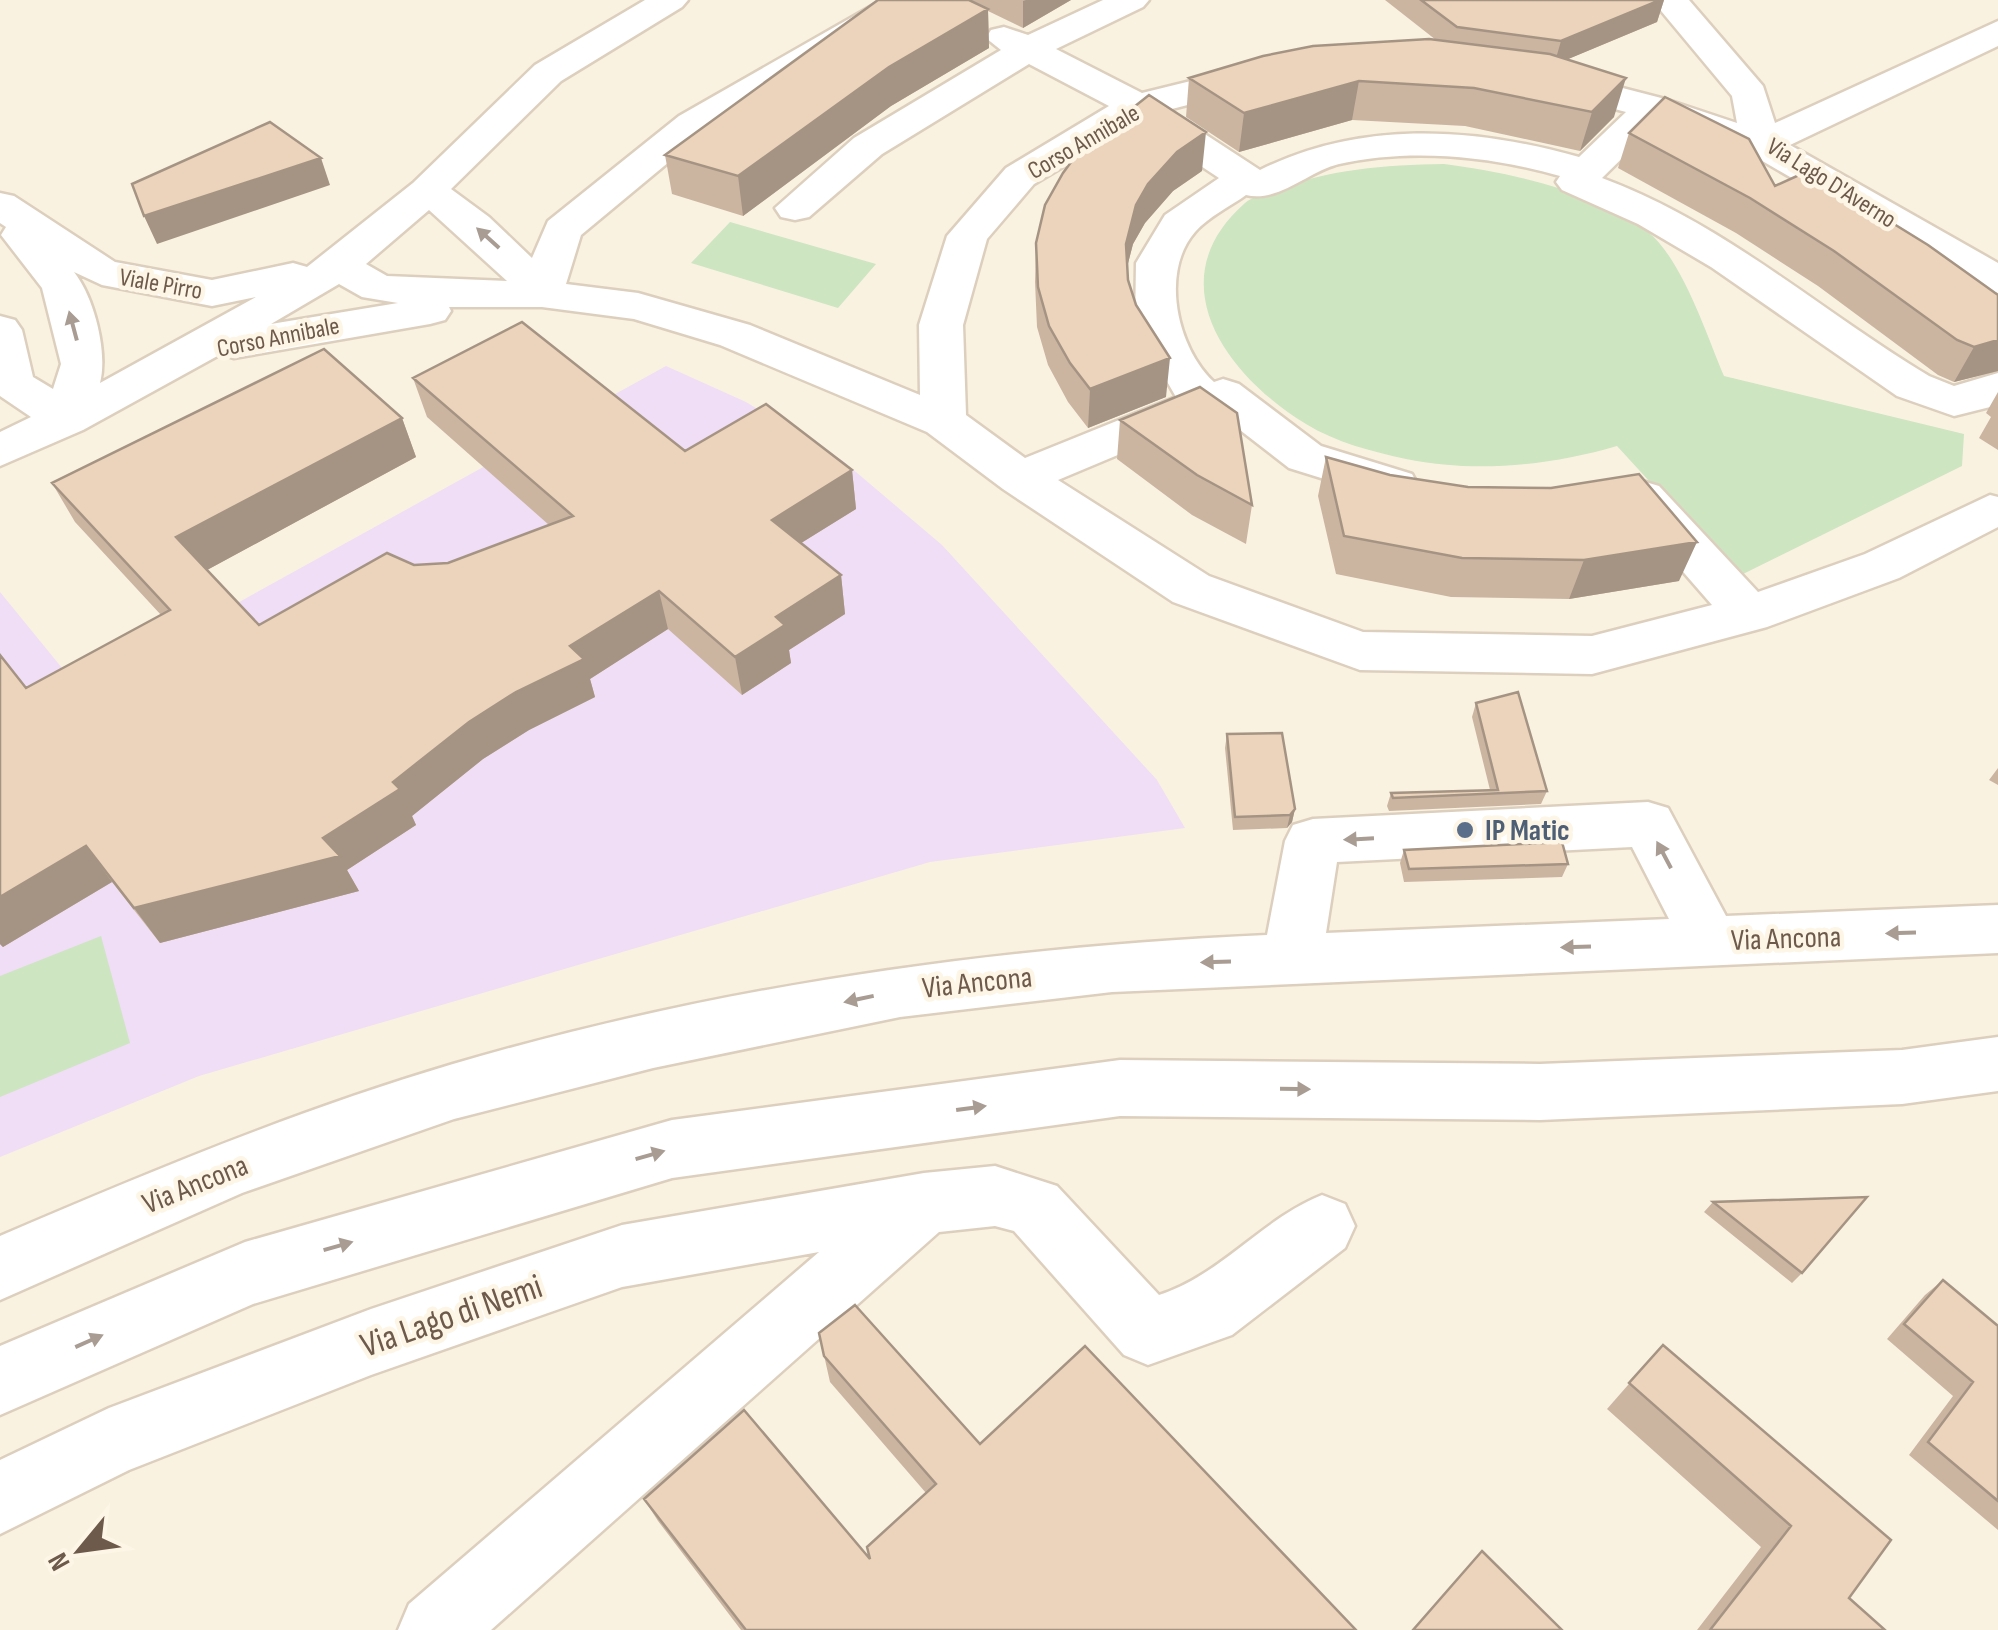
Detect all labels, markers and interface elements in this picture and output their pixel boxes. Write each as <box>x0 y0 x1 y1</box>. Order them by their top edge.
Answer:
street label: Corso Annibale <box>1022 98 1145 187</box>
street label: Via Lago D'Averno <box>1761 131 1902 235</box>
one-way arrow <box>476 227 500 250</box>
street label: Viale Pirro <box>117 262 205 307</box>
one-way arrow <box>65 310 81 341</box>
street label: Corso Annibale <box>214 310 342 365</box>
place label: IP Matic <box>1485 813 1570 849</box>
marker: IP Matic <box>1454 819 1476 841</box>
one-way arrow <box>1342 831 1374 847</box>
one-way arrow <box>1656 841 1673 870</box>
street label: Via Ancona <box>1730 919 1842 959</box>
one-way arrow <box>1884 926 1916 942</box>
one-way arrow <box>1559 939 1591 955</box>
one-way arrow <box>1200 955 1232 971</box>
street label: Via Ancona <box>920 959 1034 1007</box>
one-way arrow <box>843 992 874 1008</box>
one-way arrow <box>1280 1082 1312 1098</box>
one-way arrow <box>956 1099 988 1115</box>
one-way arrow <box>635 1147 666 1162</box>
street label: Via Ancona <box>137 1148 253 1222</box>
one-way arrow <box>323 1238 354 1253</box>
street label: Via Lago di Nemi <box>355 1265 548 1368</box>
one-way arrow <box>74 1333 104 1349</box>
north arrow <box>30 1500 130 1600</box>
text: N <box>41 1547 78 1576</box>

